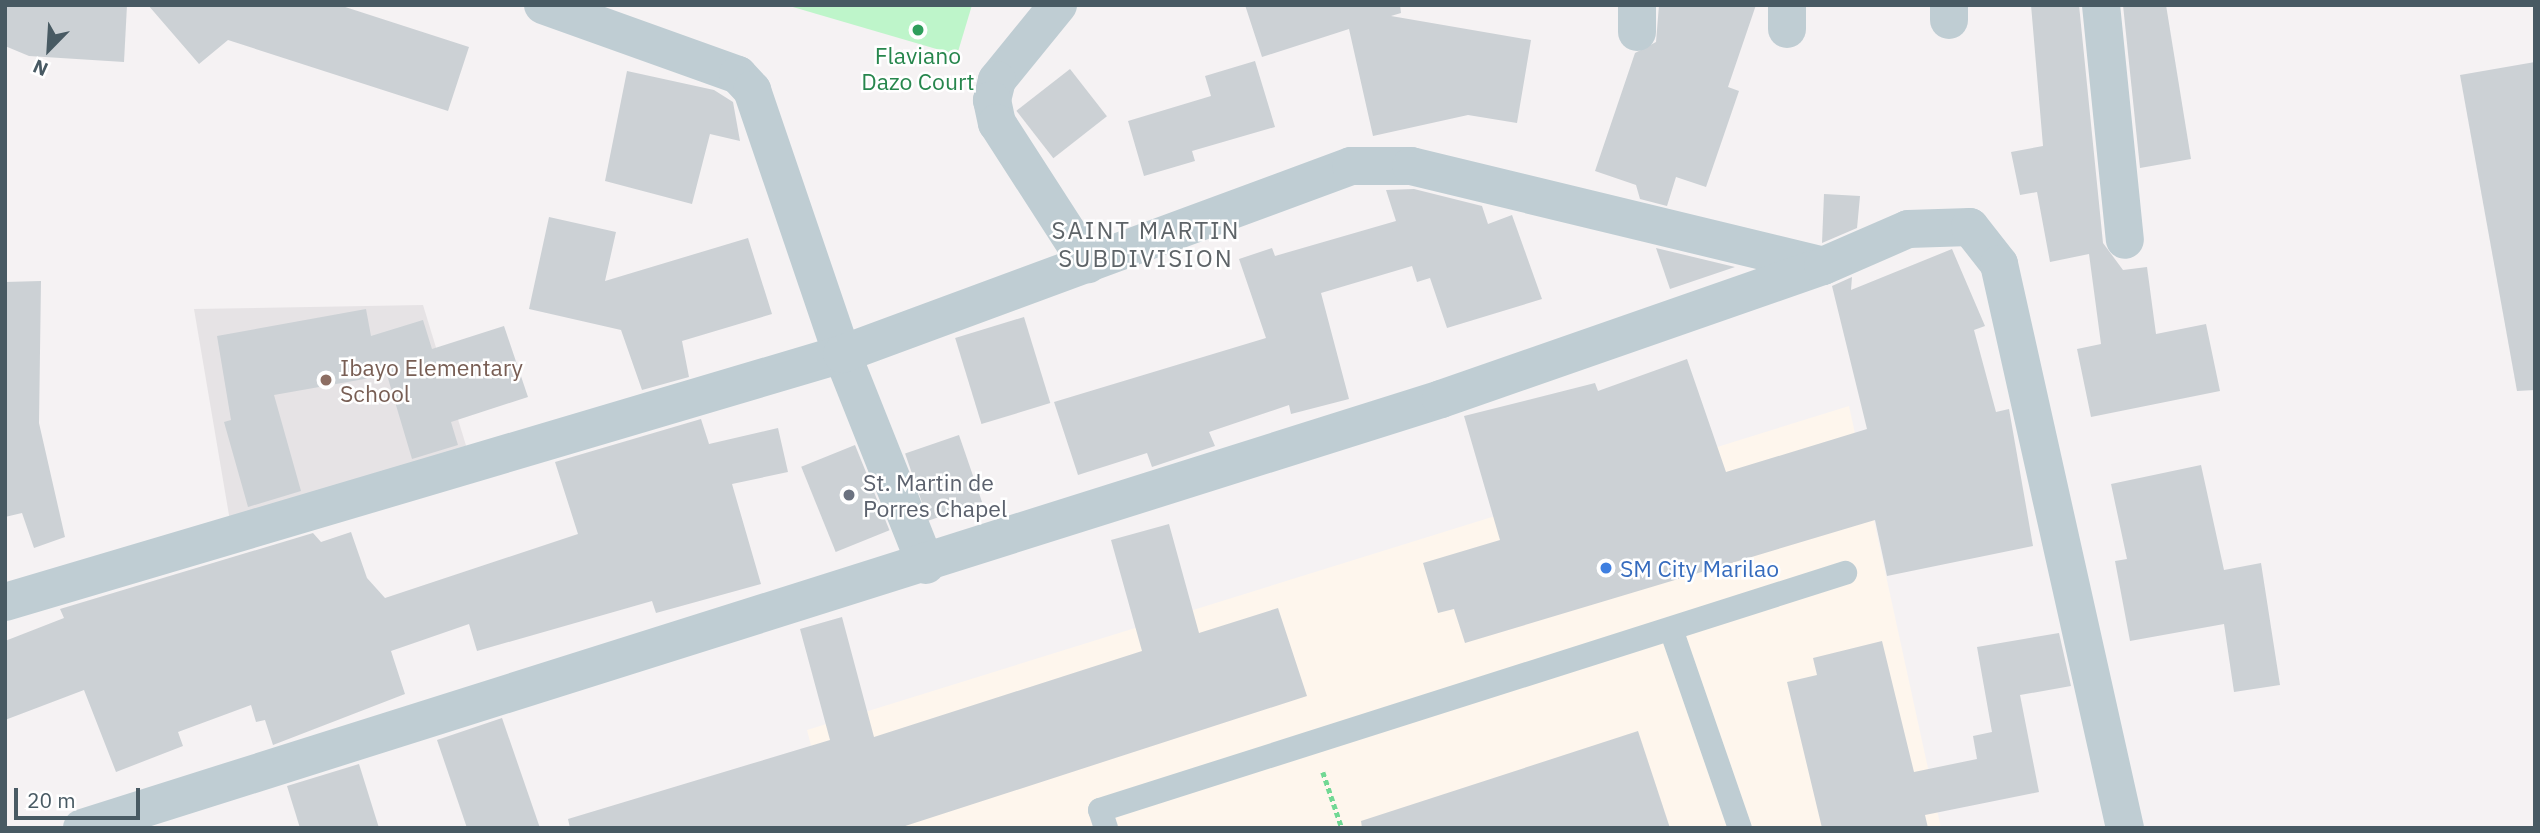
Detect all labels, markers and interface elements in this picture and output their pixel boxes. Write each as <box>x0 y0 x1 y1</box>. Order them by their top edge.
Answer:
north arrow <box>14 14 84 84</box>
marker: Flaviano Dazo Court <box>910 22 926 38</box>
place label: Flaviano Dazo Court <box>861 41 975 95</box>
text: N <box>29 54 52 82</box>
district label: SAINT MARTIN SUBDIVISION <box>1053 217 1239 273</box>
place label: Ibayo Elementary School <box>340 353 523 407</box>
marker: Ibayo Elementary School <box>318 372 334 388</box>
place label: St. Martin de Porres Chapel <box>863 468 1007 522</box>
marker: St. Martin de Porres Chapel <box>841 487 857 503</box>
place label: SM City Marilao <box>1620 554 1779 582</box>
marker: SM City Marilao <box>1598 560 1614 576</box>
scale bar <box>18 774 144 818</box>
text: 20 m <box>27 786 76 814</box>

